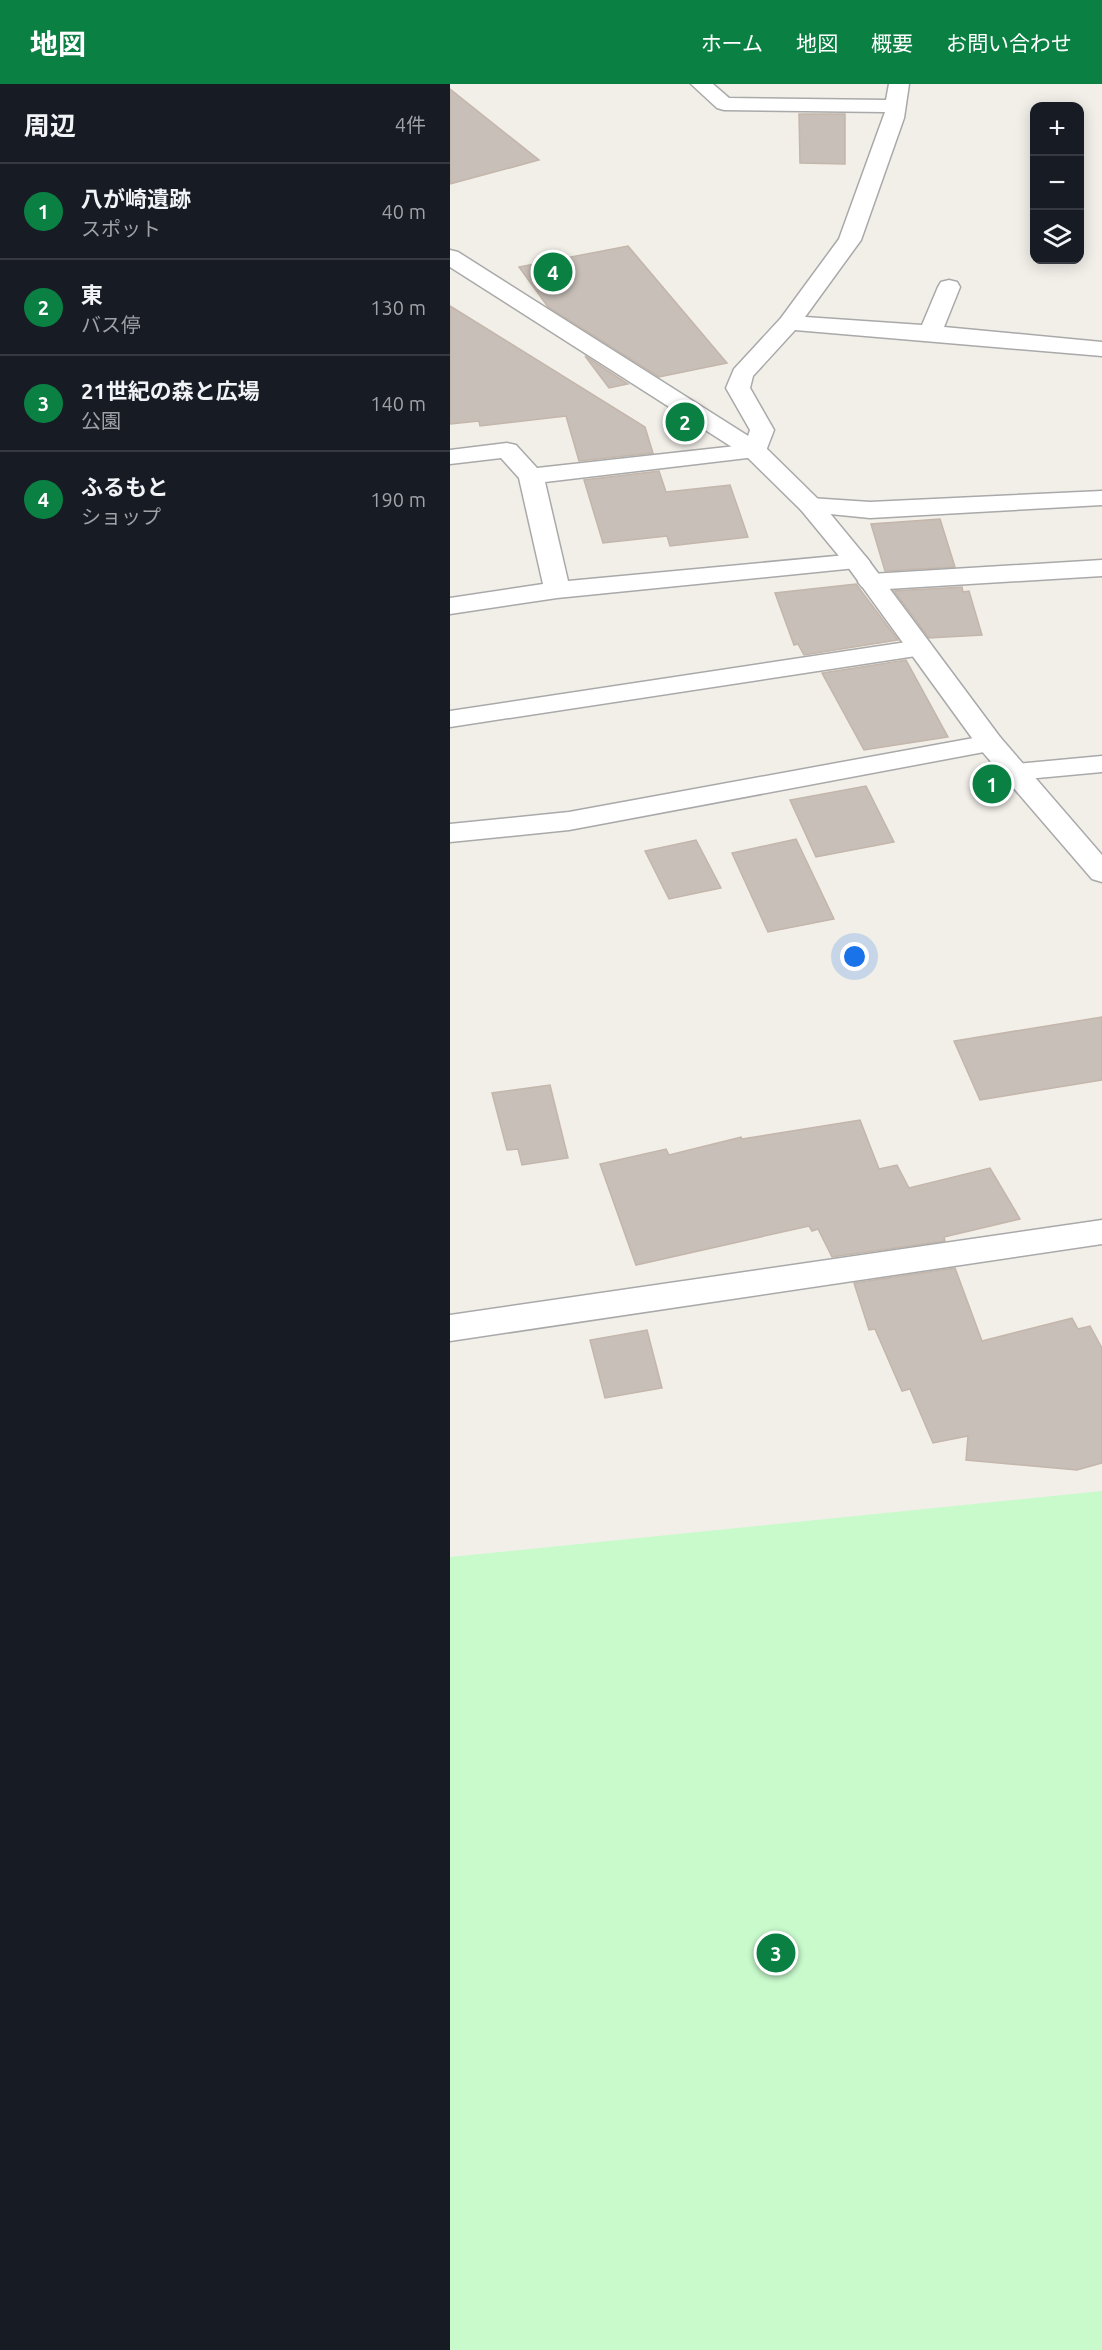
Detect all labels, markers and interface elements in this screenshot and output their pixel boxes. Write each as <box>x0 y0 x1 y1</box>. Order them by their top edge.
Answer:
text: 地図 <box>30 28 86 59</box>
text: ホーム <box>701 31 763 55</box>
text: 地図 <box>796 31 838 55</box>
text: 概要 <box>871 31 913 55</box>
text: お問い合わせ <box>946 31 1072 55</box>
map controls <box>1030 102 1084 264</box>
button: + <box>1030 102 1084 156</box>
text: 周辺 <box>24 111 76 140</box>
text: 4件 <box>395 113 426 136</box>
button: − <box>1030 156 1084 210</box>
text: 八が崎遺跡 <box>81 186 191 211</box>
text: 1 <box>38 200 49 223</box>
text: 40 m <box>382 200 426 223</box>
button: layers <box>1030 210 1084 264</box>
text: スポット <box>81 217 161 240</box>
pin: 4 <box>534 250 572 294</box>
text: 東 <box>81 282 103 307</box>
text: 2 <box>38 296 49 319</box>
text: 130 m <box>370 296 426 319</box>
text: バス停 <box>81 313 141 336</box>
text: 21世紀の森と広場 <box>81 378 260 403</box>
text: 3 <box>38 392 49 415</box>
text: 140 m <box>370 392 426 415</box>
pin: 2 <box>666 400 704 444</box>
text: 公園 <box>81 409 121 432</box>
text: ふるもと <box>81 474 169 499</box>
text: 4 <box>38 488 49 511</box>
text: 190 m <box>370 488 426 511</box>
text: ショップ <box>81 505 161 528</box>
pin: 1 <box>972 762 1012 806</box>
your location <box>840 942 869 971</box>
pin: 3 <box>756 1930 796 1976</box>

